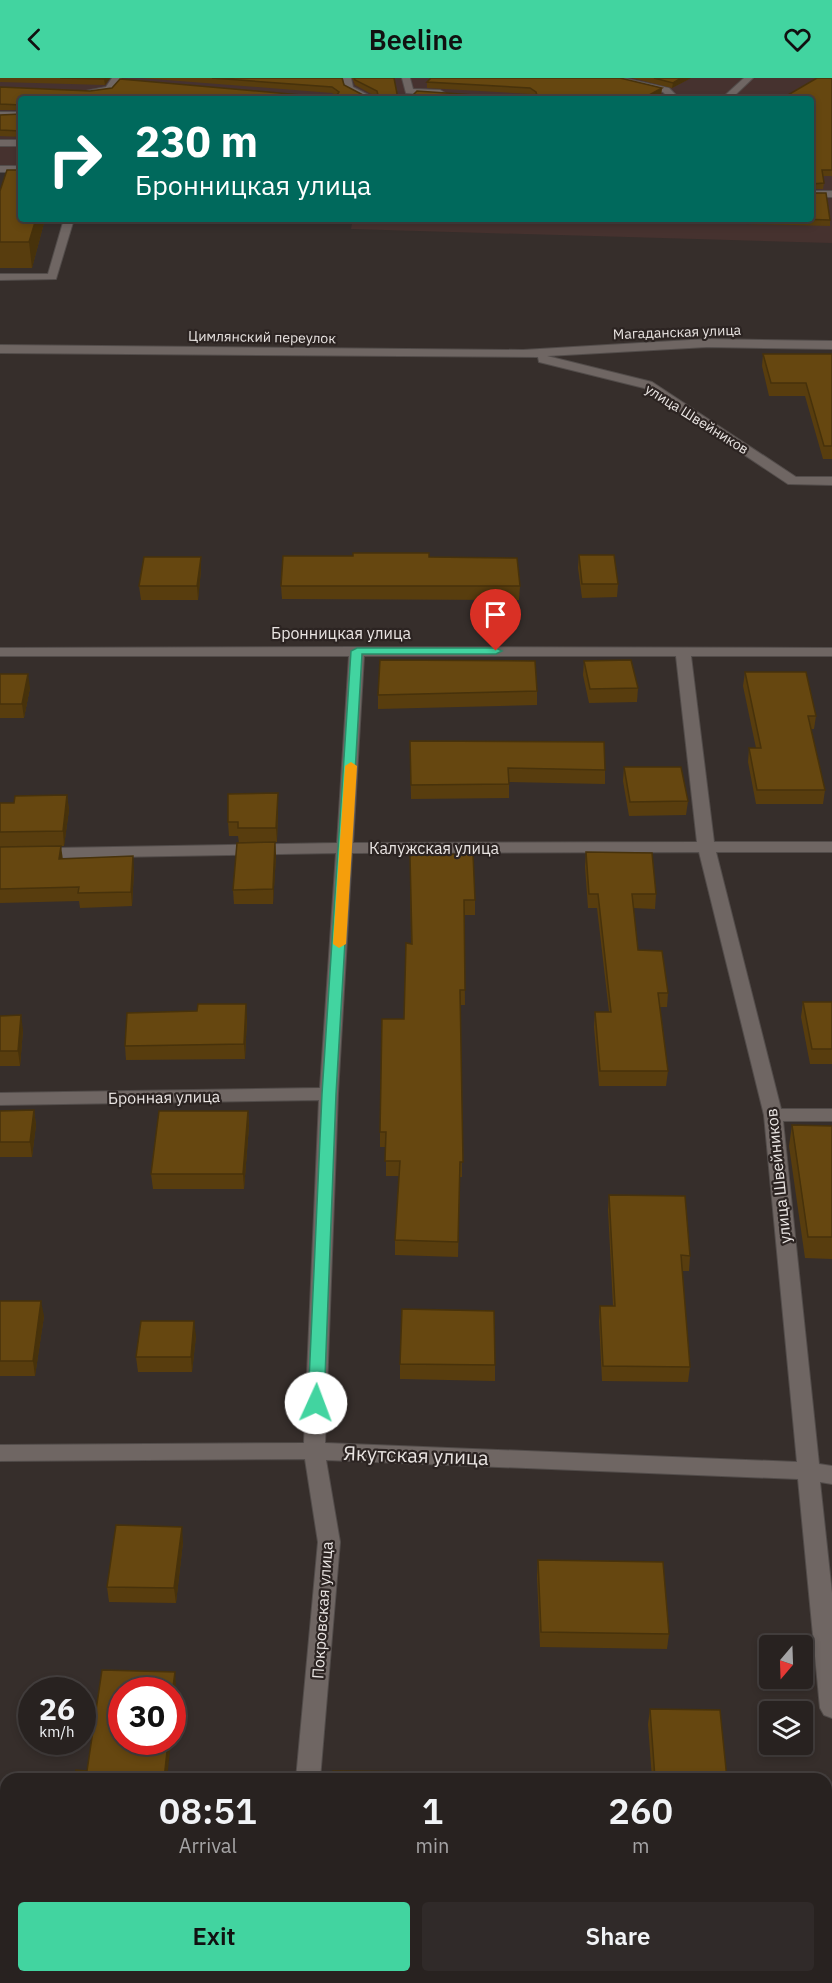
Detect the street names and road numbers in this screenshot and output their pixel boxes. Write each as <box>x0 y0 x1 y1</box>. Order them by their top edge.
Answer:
street label: Магаданская улица <box>613 321 742 343</box>
street label: Цимлянский переулок <box>188 327 336 347</box>
street label: улица Швейников <box>642 380 752 458</box>
street label: Бронницкая улица <box>271 623 411 643</box>
street label: Калужская улица <box>369 838 500 858</box>
street label: Бронная улица <box>108 1086 221 1108</box>
street label: улица Швейников <box>761 1107 795 1245</box>
street label: Якутская улица <box>343 1439 489 1471</box>
street label: Покровская улица <box>307 1540 337 1679</box>

